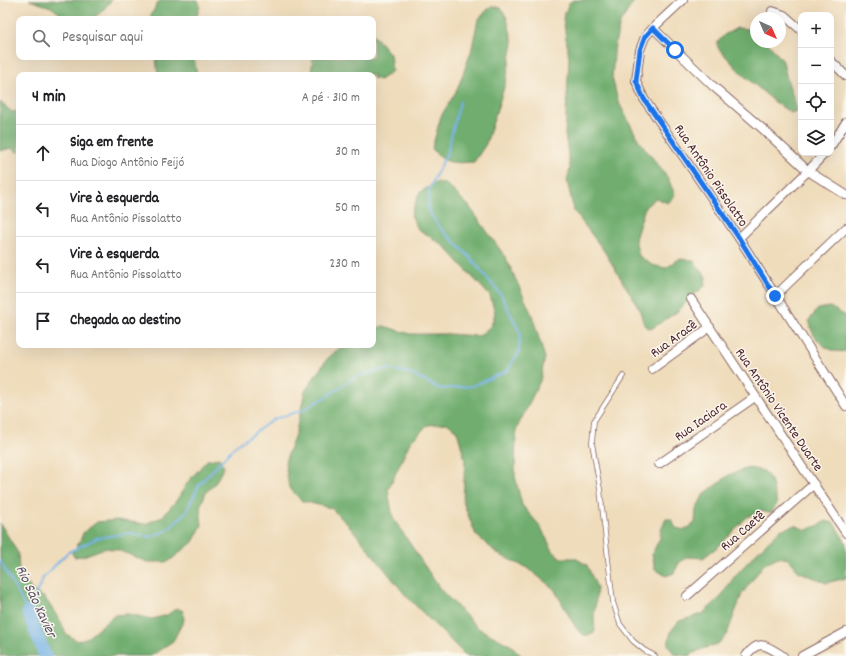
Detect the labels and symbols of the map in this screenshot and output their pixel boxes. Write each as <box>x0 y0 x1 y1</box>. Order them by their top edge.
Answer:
north arrow <box>750 12 786 48</box>
route start <box>666 41 684 59</box>
street label: Rua Antônio Pissolatto <box>668 121 752 231</box>
route end <box>766 287 784 305</box>
street label: Rua Aracê <box>647 316 702 363</box>
street label: Rua Antônio Vicente Duarte <box>730 344 827 476</box>
street label: Rua Iaciara <box>671 396 732 447</box>
street label: Rua Caetê <box>717 506 770 557</box>
water label: Rio São Xavier <box>9 562 62 643</box>

